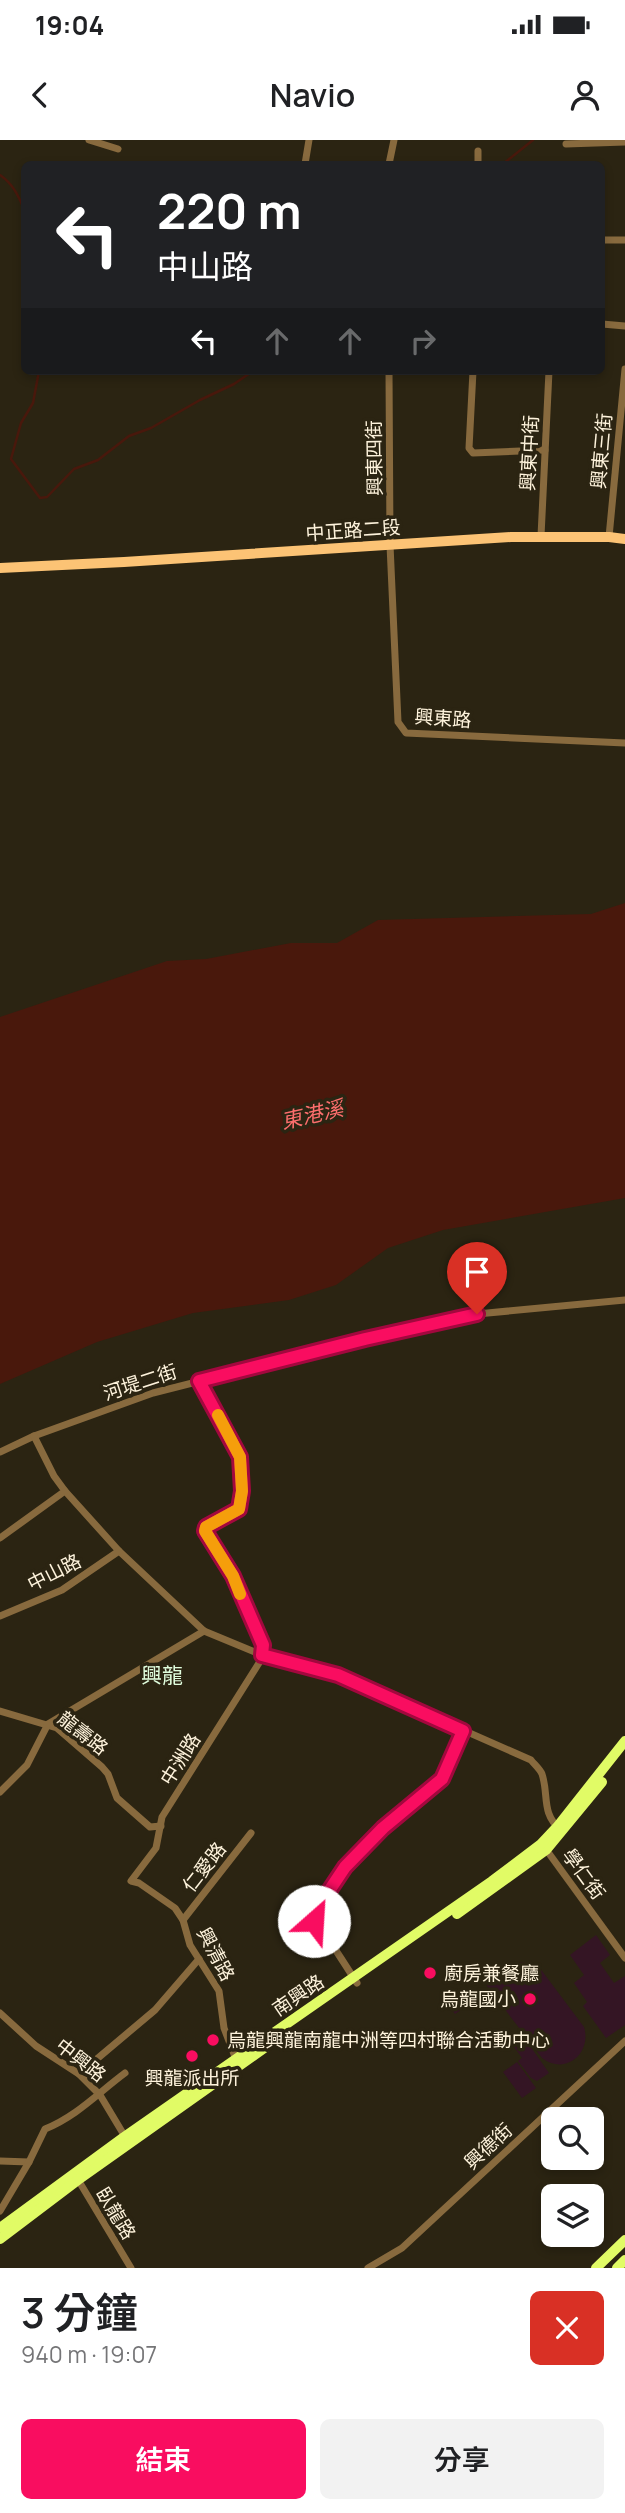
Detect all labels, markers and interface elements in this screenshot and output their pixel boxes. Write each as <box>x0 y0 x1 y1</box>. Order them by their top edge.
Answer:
text: 19:04 <box>35 7 104 43</box>
text: Navio <box>270 73 355 117</box>
icon: back <box>21 76 59 114</box>
icon: person <box>566 76 604 114</box>
text: 220 m <box>157 177 301 244</box>
icon: left <box>42 189 133 280</box>
text: 中山路 <box>157 244 253 288</box>
icon: left <box>185 322 223 360</box>
icon: ahead <box>258 322 296 360</box>
icon: ahead <box>331 322 369 360</box>
icon: right <box>404 322 442 360</box>
street label: 興東三街 <box>585 412 617 490</box>
street label: 興東中街 <box>514 414 544 492</box>
street label: 興東四街 <box>360 420 388 496</box>
street label: 中正路二段 <box>305 514 401 546</box>
street label: 興東路 <box>414 703 472 733</box>
water label: 東港溪 <box>278 1093 349 1135</box>
pin <box>447 1242 507 1314</box>
icon: arrive <box>458 1253 496 1291</box>
street label: 河堤二街 <box>100 1358 180 1406</box>
street label: 中山路 <box>23 1547 85 1597</box>
district label: 興龍 <box>141 1661 183 1689</box>
street label: 龍壽路 <box>53 1705 113 1761</box>
street label: 中洲路 <box>154 1728 206 1790</box>
street label: 仁愛路 <box>176 1837 232 1897</box>
street label: 學仁街 <box>557 1843 611 1905</box>
position arrow <box>277 1884 351 1958</box>
street label: 興清路 <box>191 1923 241 1985</box>
place label: 廚房兼餐廳 <box>444 1960 539 1986</box>
marker: 廚房兼餐廳 <box>422 1965 438 1981</box>
street label: 南興路 <box>267 1968 329 2022</box>
place label: 烏龍國小 <box>440 1986 516 2012</box>
marker: 烏龍國小 <box>522 1991 538 2007</box>
place label: 烏龍興龍南龍中洲等四村聯合活動中心 <box>227 2027 550 2053</box>
street label: 中興路 <box>51 2032 111 2088</box>
marker: 烏龍興龍南龍中洲等四村聯合活動中心 <box>205 2032 221 2048</box>
marker: 興龍派出所 <box>184 2048 200 2064</box>
place label: 興龍派出所 <box>144 2065 240 2091</box>
map controls <box>541 2107 604 2247</box>
button: search <box>541 2107 604 2170</box>
street label: 興德街 <box>458 2117 518 2175</box>
street label: 臥龍路 <box>90 2182 142 2244</box>
button: layers <box>541 2184 604 2247</box>
text: 3 分鐘 <box>21 2283 137 2341</box>
button: close <box>530 2291 604 2365</box>
text: 940 m · 19:07 <box>21 2338 157 2370</box>
button: 結束 <box>21 2419 306 2499</box>
button: 分享 <box>320 2419 604 2499</box>

